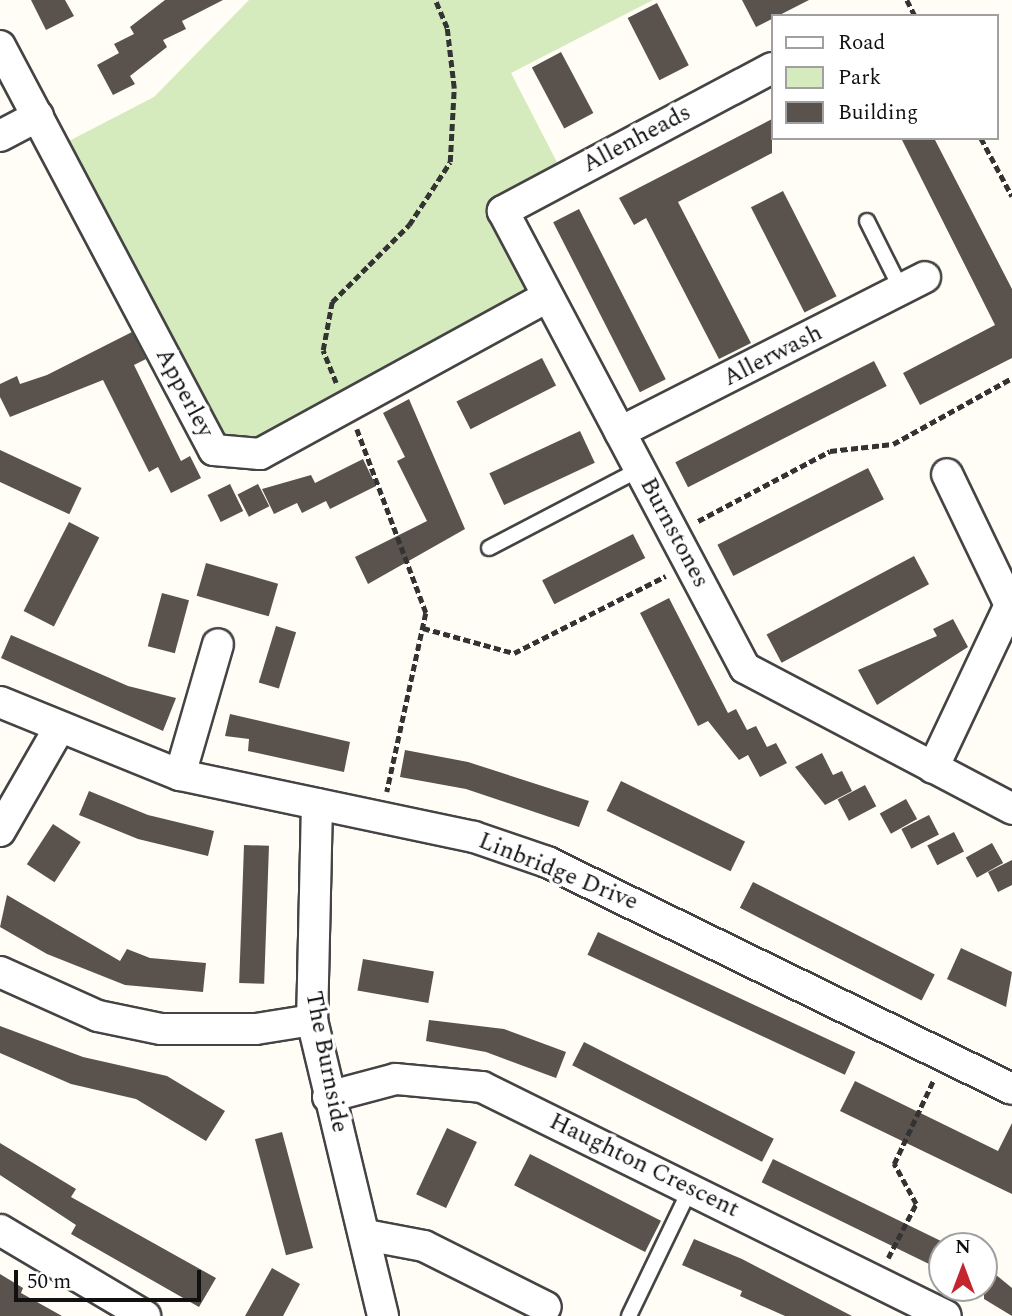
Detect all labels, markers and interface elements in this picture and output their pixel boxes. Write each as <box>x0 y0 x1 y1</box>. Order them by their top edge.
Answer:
legend <box>771 14 998 140</box>
text: Road <box>838 27 885 59</box>
text: Park <box>838 62 881 94</box>
text: Building <box>838 97 918 129</box>
street label: Allenheads <box>578 98 696 180</box>
street label: Allerwash <box>719 319 827 393</box>
street label: Apperley <box>149 344 219 442</box>
street label: Burnstones <box>633 473 715 593</box>
street label: Linbridge Drive <box>474 827 642 917</box>
street label: The Burnside <box>298 989 354 1135</box>
street label: Haughton Crescent <box>544 1108 744 1224</box>
north arrow <box>928 1232 998 1302</box>
text: N <box>955 1233 971 1262</box>
scale bar <box>18 1256 205 1300</box>
text: 50 m <box>27 1266 71 1298</box>

